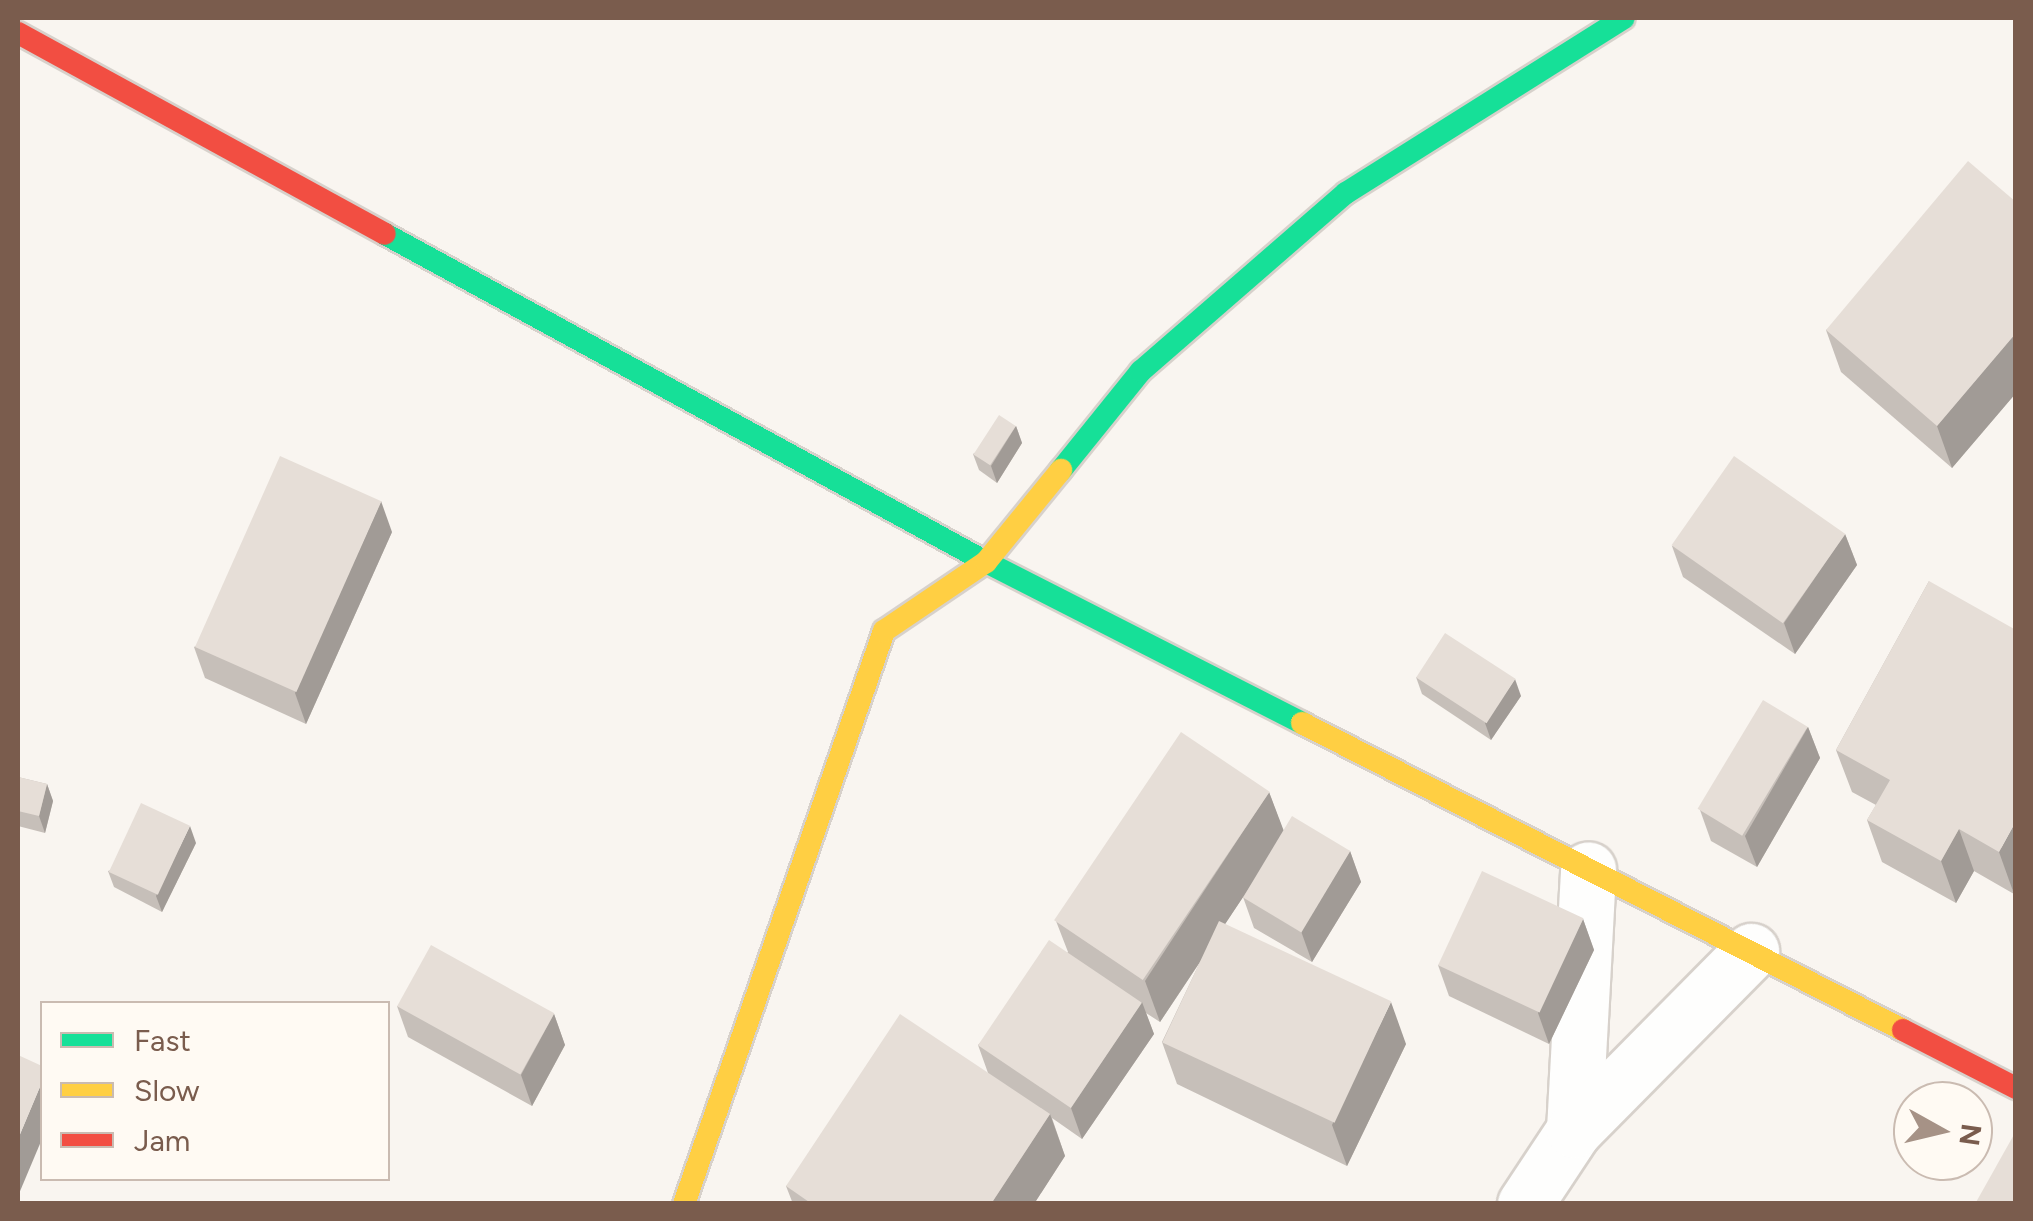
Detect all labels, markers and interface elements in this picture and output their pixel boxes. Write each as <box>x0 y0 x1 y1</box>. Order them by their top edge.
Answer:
legend <box>40 1001 390 1181</box>
text: Fast <box>134 1022 191 1059</box>
text: Slow <box>134 1072 200 1109</box>
north arrow <box>1893 1081 1993 1181</box>
text: Jam <box>134 1122 190 1159</box>
text: N <box>1952 1122 1989 1148</box>

